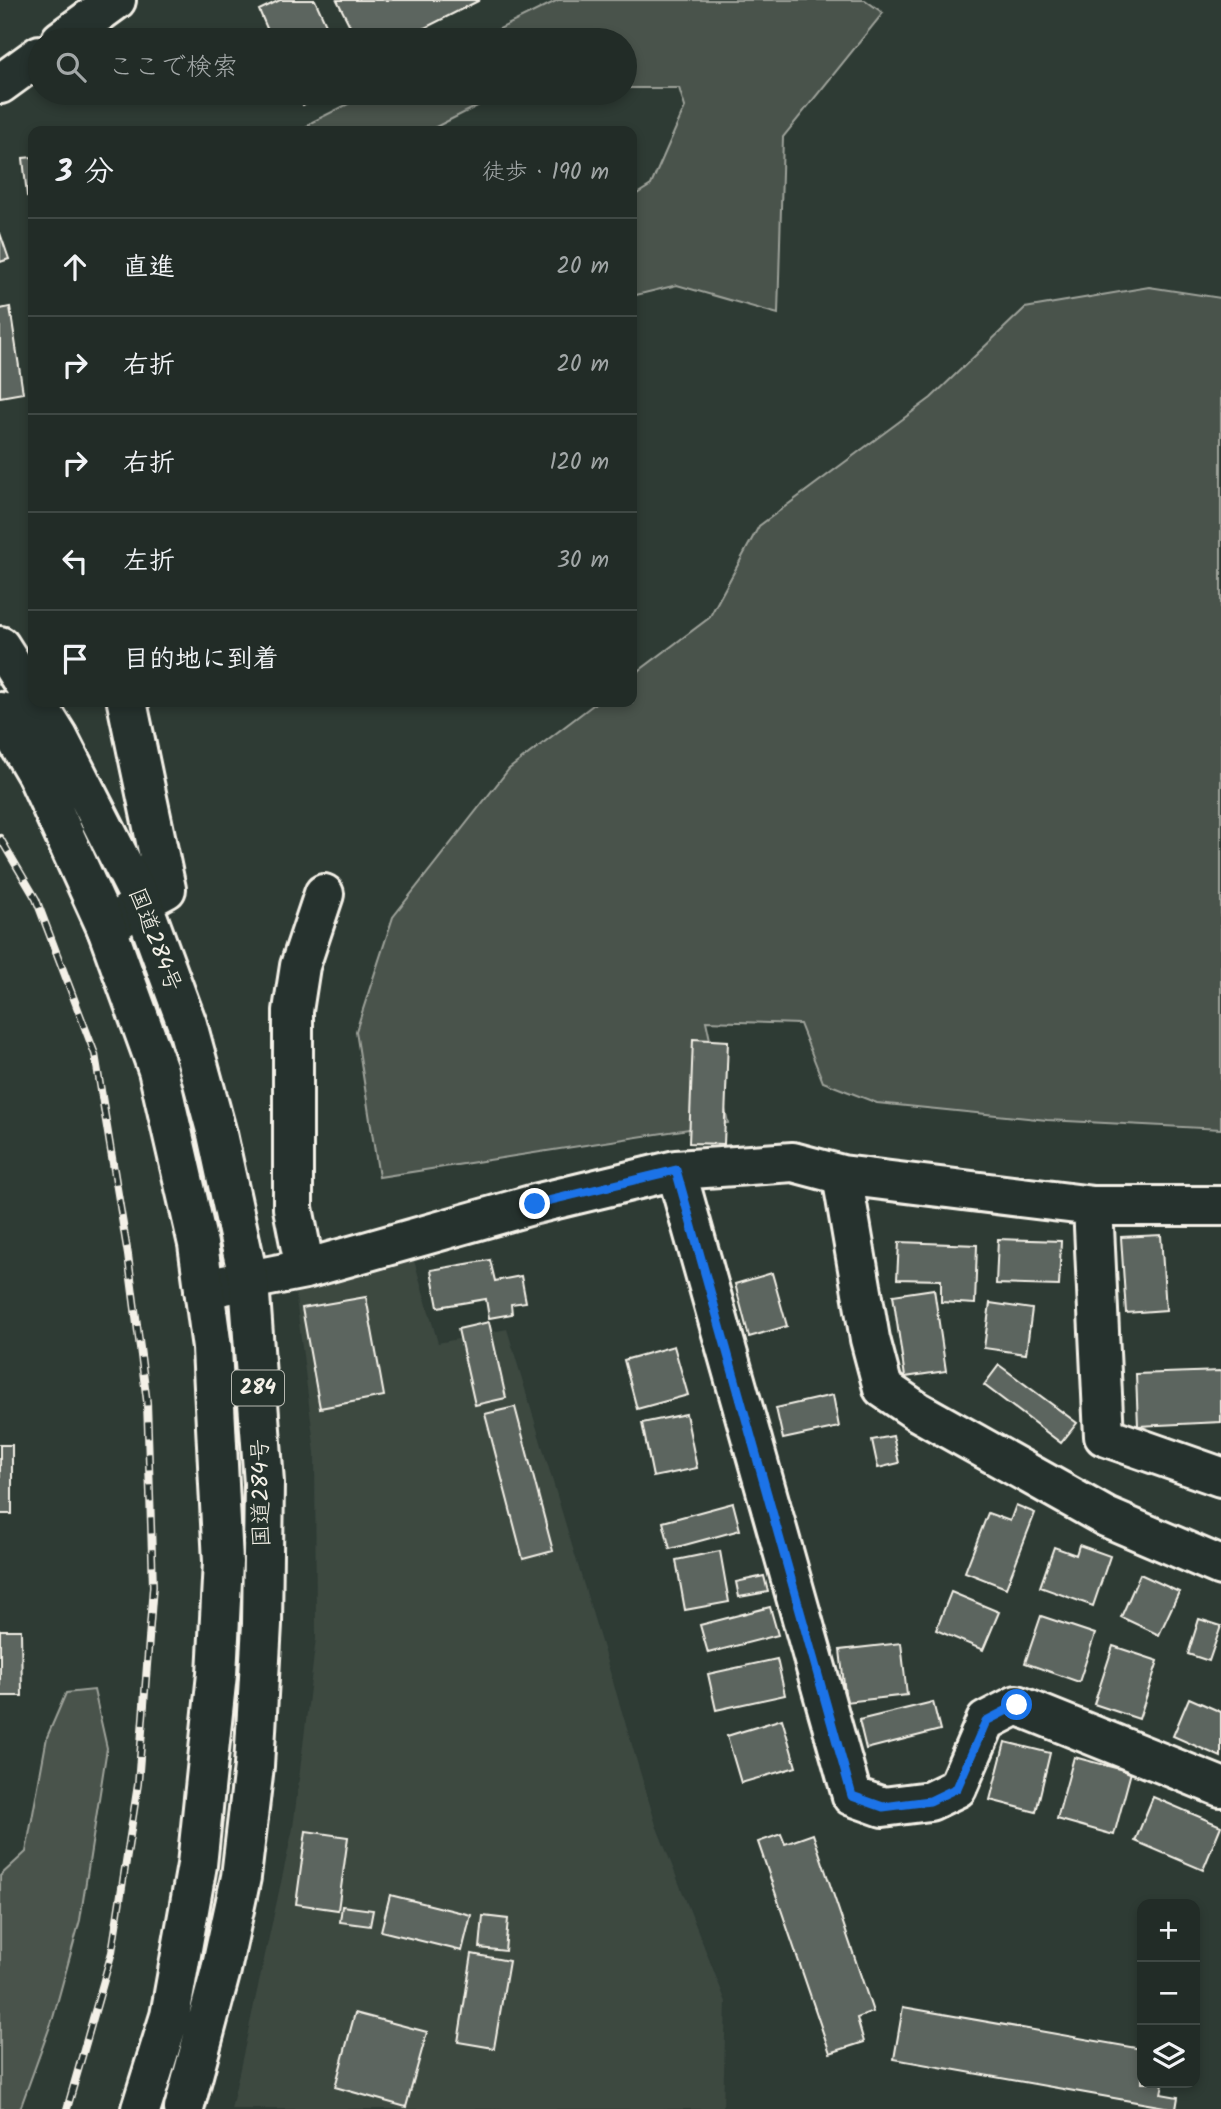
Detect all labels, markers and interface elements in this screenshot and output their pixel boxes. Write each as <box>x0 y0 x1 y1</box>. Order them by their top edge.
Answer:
search box <box>28 28 637 105</box>
text: ここで検索 <box>108 47 238 89</box>
icon: search <box>52 48 90 86</box>
text: 3 分 <box>56 149 114 197</box>
text: 徒歩 · 190 m <box>482 155 609 191</box>
text: 直進 <box>123 247 175 289</box>
icon: ahead <box>56 248 94 286</box>
text: 20 m <box>557 249 609 285</box>
text: 右折 <box>123 345 175 387</box>
icon: right <box>56 346 94 384</box>
text: 20 m <box>557 347 609 383</box>
text: 右折 <box>123 443 175 485</box>
icon: right <box>56 444 94 482</box>
text: 120 m <box>549 445 609 481</box>
text: 左折 <box>123 541 175 583</box>
icon: left <box>56 542 94 580</box>
text: 30 m <box>557 543 609 579</box>
text: 目的地に到着 <box>123 639 279 681</box>
icon: arrive <box>56 640 94 678</box>
street label: 国道284号 <box>118 883 190 997</box>
route end <box>519 1188 550 1219</box>
road number: 284 <box>232 1370 284 1406</box>
street label: 国道284号 <box>243 1438 281 1548</box>
route start <box>1001 1689 1032 1720</box>
map controls <box>1137 1899 1200 2088</box>
button: + <box>1137 1899 1200 1962</box>
button: − <box>1137 1962 1200 2025</box>
button: layers <box>1137 2025 1200 2088</box>

